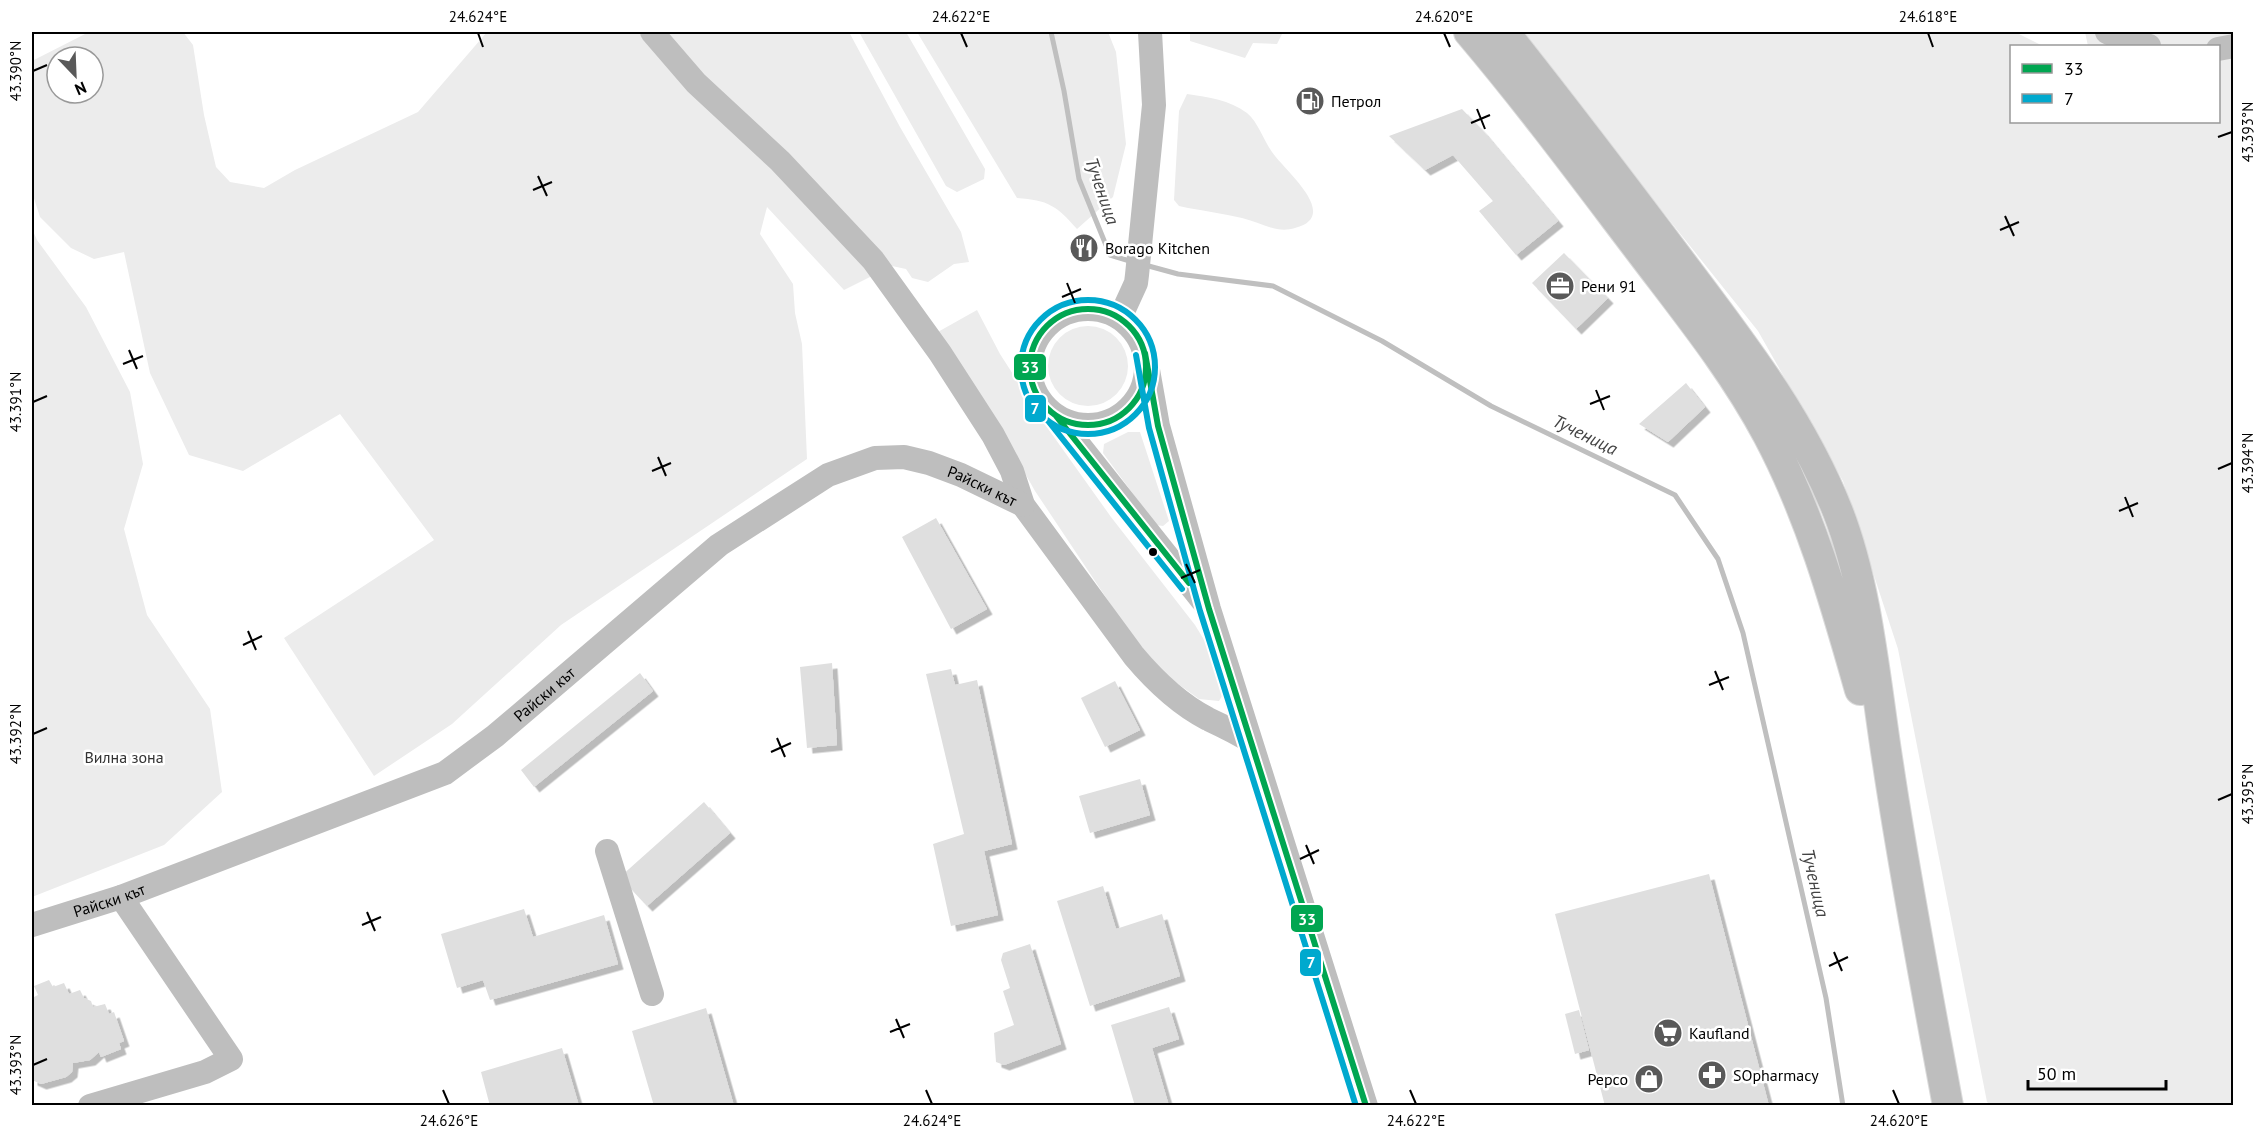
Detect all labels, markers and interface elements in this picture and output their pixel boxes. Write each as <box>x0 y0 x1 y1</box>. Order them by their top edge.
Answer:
text: 24.624°E <box>449 7 507 26</box>
text: 24.622°E <box>932 7 990 26</box>
text: 24.620°E <box>1415 7 1473 26</box>
text: 24.618°E <box>1899 7 1957 26</box>
text: 43.390°N <box>6 41 25 101</box>
north arrow <box>45 45 105 105</box>
legend <box>2010 45 2220 123</box>
text: 33 <box>2064 57 2084 80</box>
text: N <box>72 78 90 100</box>
fuel station icon: Петрол <box>1294 85 1326 117</box>
text: 7 <box>2064 87 2074 110</box>
place label: Петрол <box>1331 91 1381 111</box>
text: 43.393°N <box>2238 102 2257 162</box>
water label: Тученица <box>1080 154 1125 228</box>
restaurant icon: Borago Kitchen <box>1068 232 1100 264</box>
place label: Borago Kitchen <box>1105 238 1210 258</box>
office icon: Рени 91 <box>1544 270 1576 302</box>
place label: Рени 91 <box>1581 276 1637 296</box>
line badge: 33 <box>1013 353 1047 381</box>
text: 33 <box>1021 357 1039 377</box>
text: 43.391°N <box>6 372 25 432</box>
line badge: 7 <box>1024 394 1047 423</box>
text: 7 <box>1030 398 1040 418</box>
water label: Тученица <box>1549 409 1622 460</box>
text: 43.394°N <box>2238 433 2257 493</box>
street label: Райски кът <box>945 461 1021 511</box>
unlabelled marker <box>1147 546 1159 558</box>
street label: Райски кът <box>509 662 579 726</box>
text: 43.392°N <box>6 704 25 764</box>
park label: Вилна зона <box>84 747 164 767</box>
text: 43.395°N <box>2238 764 2257 824</box>
water label: Тученица <box>1796 847 1835 919</box>
street label: Райски кът <box>71 879 148 921</box>
line badge: 33 <box>1290 904 1324 933</box>
text: 33 <box>1298 909 1316 929</box>
line badge: 7 <box>1299 948 1322 977</box>
text: 7 <box>1306 952 1316 972</box>
supermarket icon: Kaufland <box>1652 1017 1684 1049</box>
place label: Kaufland <box>1689 1023 1750 1043</box>
text: 43.393°N <box>6 1035 25 1095</box>
scale bar <box>2028 1053 2166 1091</box>
pharmacy icon: SOpharmacy <box>1696 1059 1728 1091</box>
text: 50 m <box>2037 1062 2076 1085</box>
shop icon: Pepco <box>1633 1063 1665 1095</box>
place label: SOpharmacy <box>1733 1065 1819 1085</box>
place label: Pepco <box>1587 1069 1628 1089</box>
text: 24.626°E <box>420 1111 478 1130</box>
text: 24.624°E <box>903 1111 961 1130</box>
text: 24.622°E <box>1387 1111 1445 1130</box>
text: 24.620°E <box>1870 1111 1928 1130</box>

